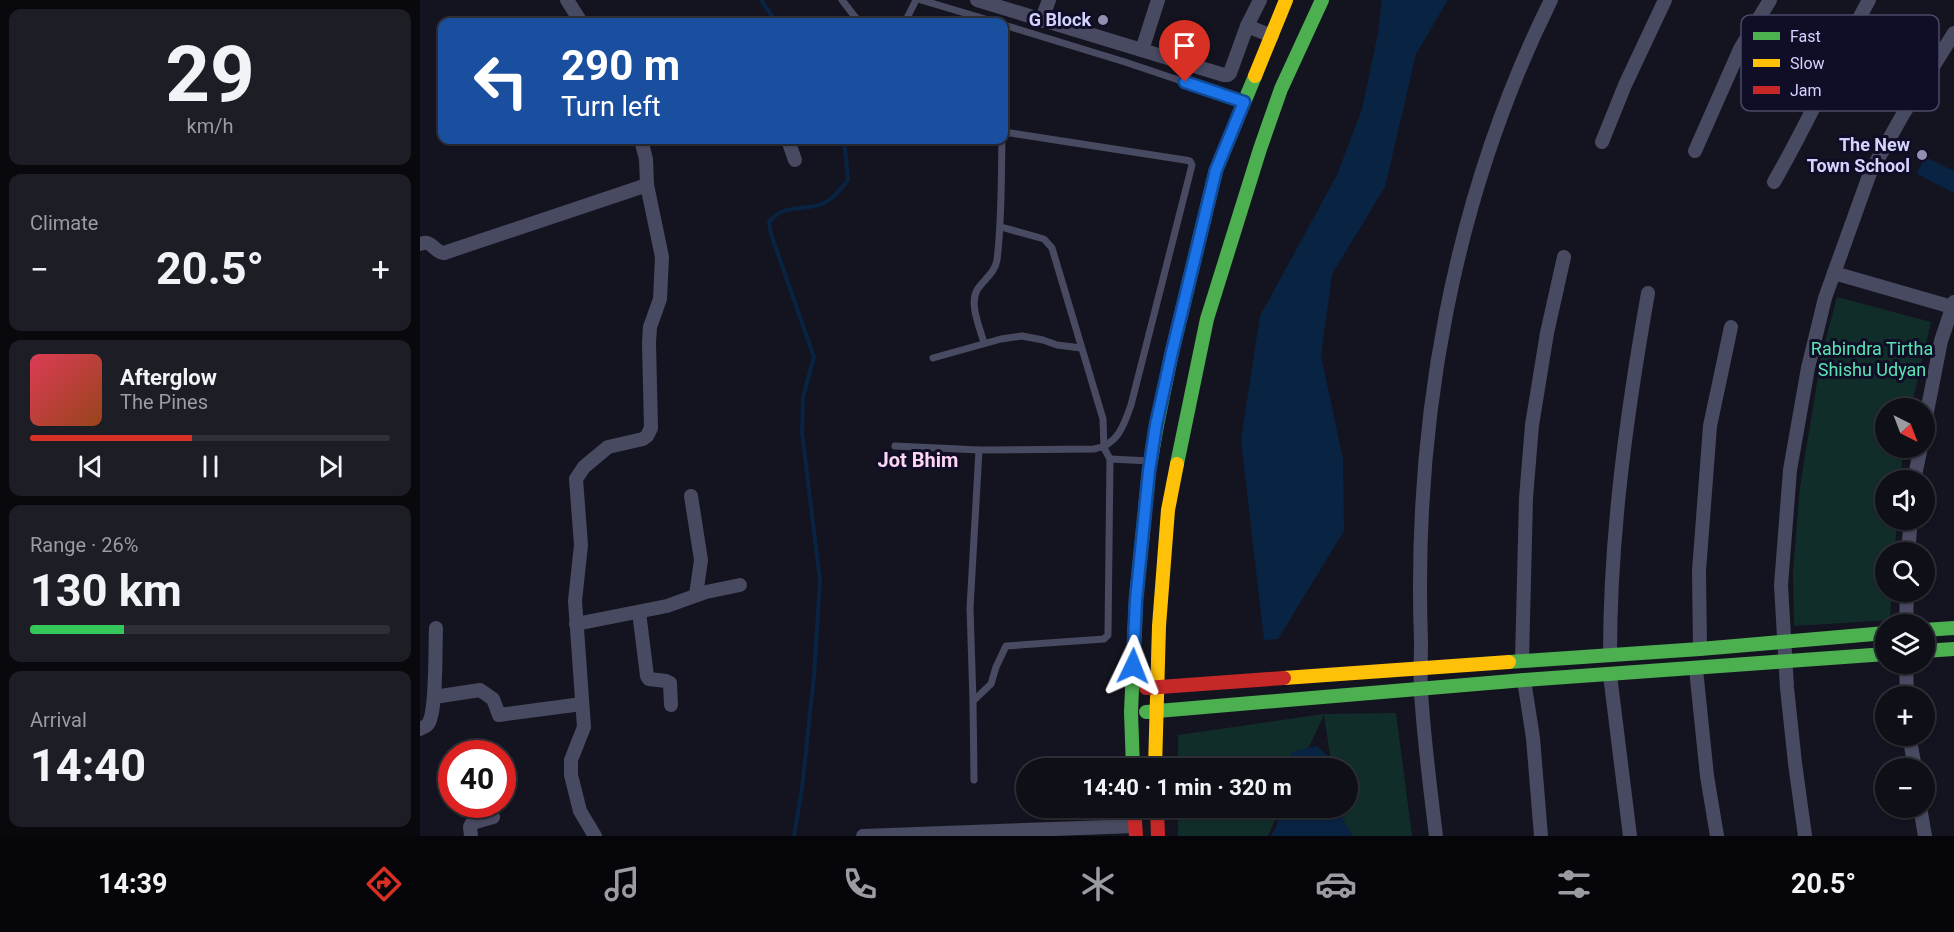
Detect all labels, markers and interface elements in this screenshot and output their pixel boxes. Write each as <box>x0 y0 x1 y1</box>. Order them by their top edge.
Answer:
place label: G Block <box>1029 9 1091 30</box>
marker: G Block <box>1096 13 1110 27</box>
legend <box>1741 15 1939 111</box>
pin <box>1159 20 1210 82</box>
text: Fast <box>1790 27 1821 46</box>
text: 29 <box>165 29 255 120</box>
icon: arrive <box>1168 29 1201 62</box>
text: 290 m <box>561 41 680 90</box>
icon: left <box>462 42 540 120</box>
text: Slow <box>1790 54 1825 73</box>
text: Jam <box>1790 81 1822 100</box>
text: Turn left <box>561 91 661 123</box>
text: km/h <box>187 114 233 138</box>
place label: The New Town School <box>1807 134 1910 176</box>
marker: The New Town School <box>1915 148 1929 162</box>
text: Climate <box>30 211 98 235</box>
text: 20.5° <box>156 242 264 295</box>
text: − <box>30 250 49 289</box>
text: + <box>371 250 390 289</box>
park label: Rabindra Tirtha Shishu Udyan <box>1811 338 1933 380</box>
text: Afterglow <box>120 365 217 390</box>
text: The Pines <box>120 390 208 414</box>
north arrow <box>1875 398 1935 458</box>
map controls <box>1875 398 1935 818</box>
district label: Jot Bhim <box>878 448 958 472</box>
icon: previous <box>74 450 107 483</box>
icon: pause <box>194 450 227 483</box>
icon: next <box>314 450 347 483</box>
button: sound <box>1875 470 1935 530</box>
text: Range · 26% <box>30 533 138 557</box>
button: search <box>1875 542 1935 602</box>
text: 130 km <box>30 564 182 617</box>
button: layers <box>1875 614 1935 674</box>
position arrow <box>1101 634 1165 698</box>
button: + <box>1875 686 1935 746</box>
text: Arrival <box>30 708 87 732</box>
text: 14:40 <box>30 739 146 792</box>
speed limit sign: 40 <box>438 740 516 818</box>
button: − <box>1875 758 1935 818</box>
text: 14:40 · 1 min · 320 m <box>1082 775 1292 800</box>
icon: directions <box>363 863 405 905</box>
icon: music <box>601 863 643 905</box>
icon: phone <box>839 863 881 905</box>
icon: climate <box>1077 863 1119 905</box>
icon: car <box>1315 863 1357 905</box>
icon: filters <box>1553 863 1595 905</box>
text: 14:39 <box>98 868 168 900</box>
text: 20.5° <box>1791 868 1856 900</box>

